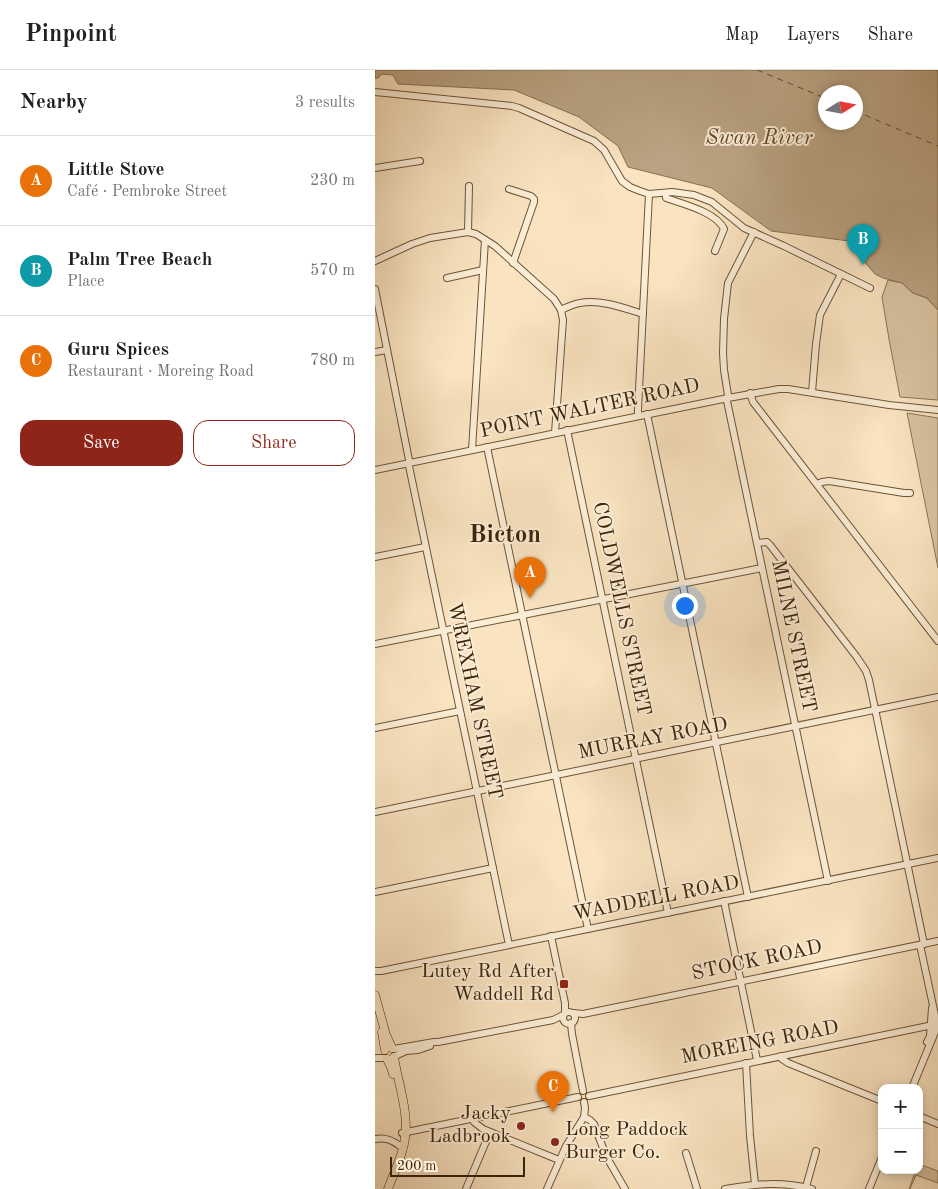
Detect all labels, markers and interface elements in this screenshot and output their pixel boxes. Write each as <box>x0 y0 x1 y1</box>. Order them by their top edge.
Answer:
text: Pinpoint <box>25 23 117 47</box>
text: Map <box>725 26 759 44</box>
text: Layers <box>787 26 839 44</box>
text: Share <box>867 26 913 44</box>
north arrow <box>818 85 863 130</box>
text: Nearby <box>20 92 88 113</box>
text: 3 results <box>295 95 355 111</box>
water label: Swan River <box>706 128 813 149</box>
text: Little Stove <box>67 161 164 180</box>
text: A <box>30 173 42 189</box>
text: 230 m <box>310 173 355 189</box>
text: Café · Pembroke Street <box>67 184 227 200</box>
pin: B <box>847 224 879 265</box>
text: Palm Tree Beach <box>67 251 212 270</box>
text: B <box>30 263 42 279</box>
text: 570 m <box>310 263 355 279</box>
text: Place <box>67 274 104 290</box>
text: Guru Spices <box>67 341 169 360</box>
text: C <box>31 353 41 369</box>
text: 780 m <box>310 353 355 369</box>
text: Restaurant · Moreing Road <box>67 364 254 380</box>
street label: POINT WALTER ROAD <box>478 376 702 442</box>
button: Save <box>20 420 183 466</box>
button: Share <box>193 420 355 466</box>
street label: COLDWELLS STREET <box>589 500 653 718</box>
district label: Bicton <box>469 523 541 548</box>
pin: A <box>514 557 546 598</box>
street label: MILNE STREET <box>767 558 819 714</box>
your location <box>672 593 698 619</box>
street label: WREXHAM STREET <box>443 601 505 801</box>
street label: MURRAY ROAD <box>576 715 730 763</box>
street label: WADDELL ROAD <box>571 873 741 925</box>
street label: STOCK ROAD <box>690 937 824 985</box>
place label: Lutey Rd After Waddell Rd <box>421 962 554 1005</box>
marker: Lutey Rd After Waddell Rd <box>558 978 570 990</box>
street label: MOREING ROAD <box>679 1018 841 1068</box>
pin: C <box>537 1071 569 1112</box>
map controls <box>878 1084 923 1174</box>
button: + <box>878 1084 923 1129</box>
place label: Jacky Ladbrook <box>429 1104 511 1147</box>
marker: Jacky Ladbrook <box>515 1120 527 1132</box>
place label: Long Paddock Burger Co. <box>565 1120 688 1163</box>
button: − <box>878 1129 923 1174</box>
marker: Long Paddock Burger Co. <box>549 1136 561 1148</box>
scale bar <box>390 1154 525 1177</box>
text: 200 m <box>397 1159 436 1173</box>

